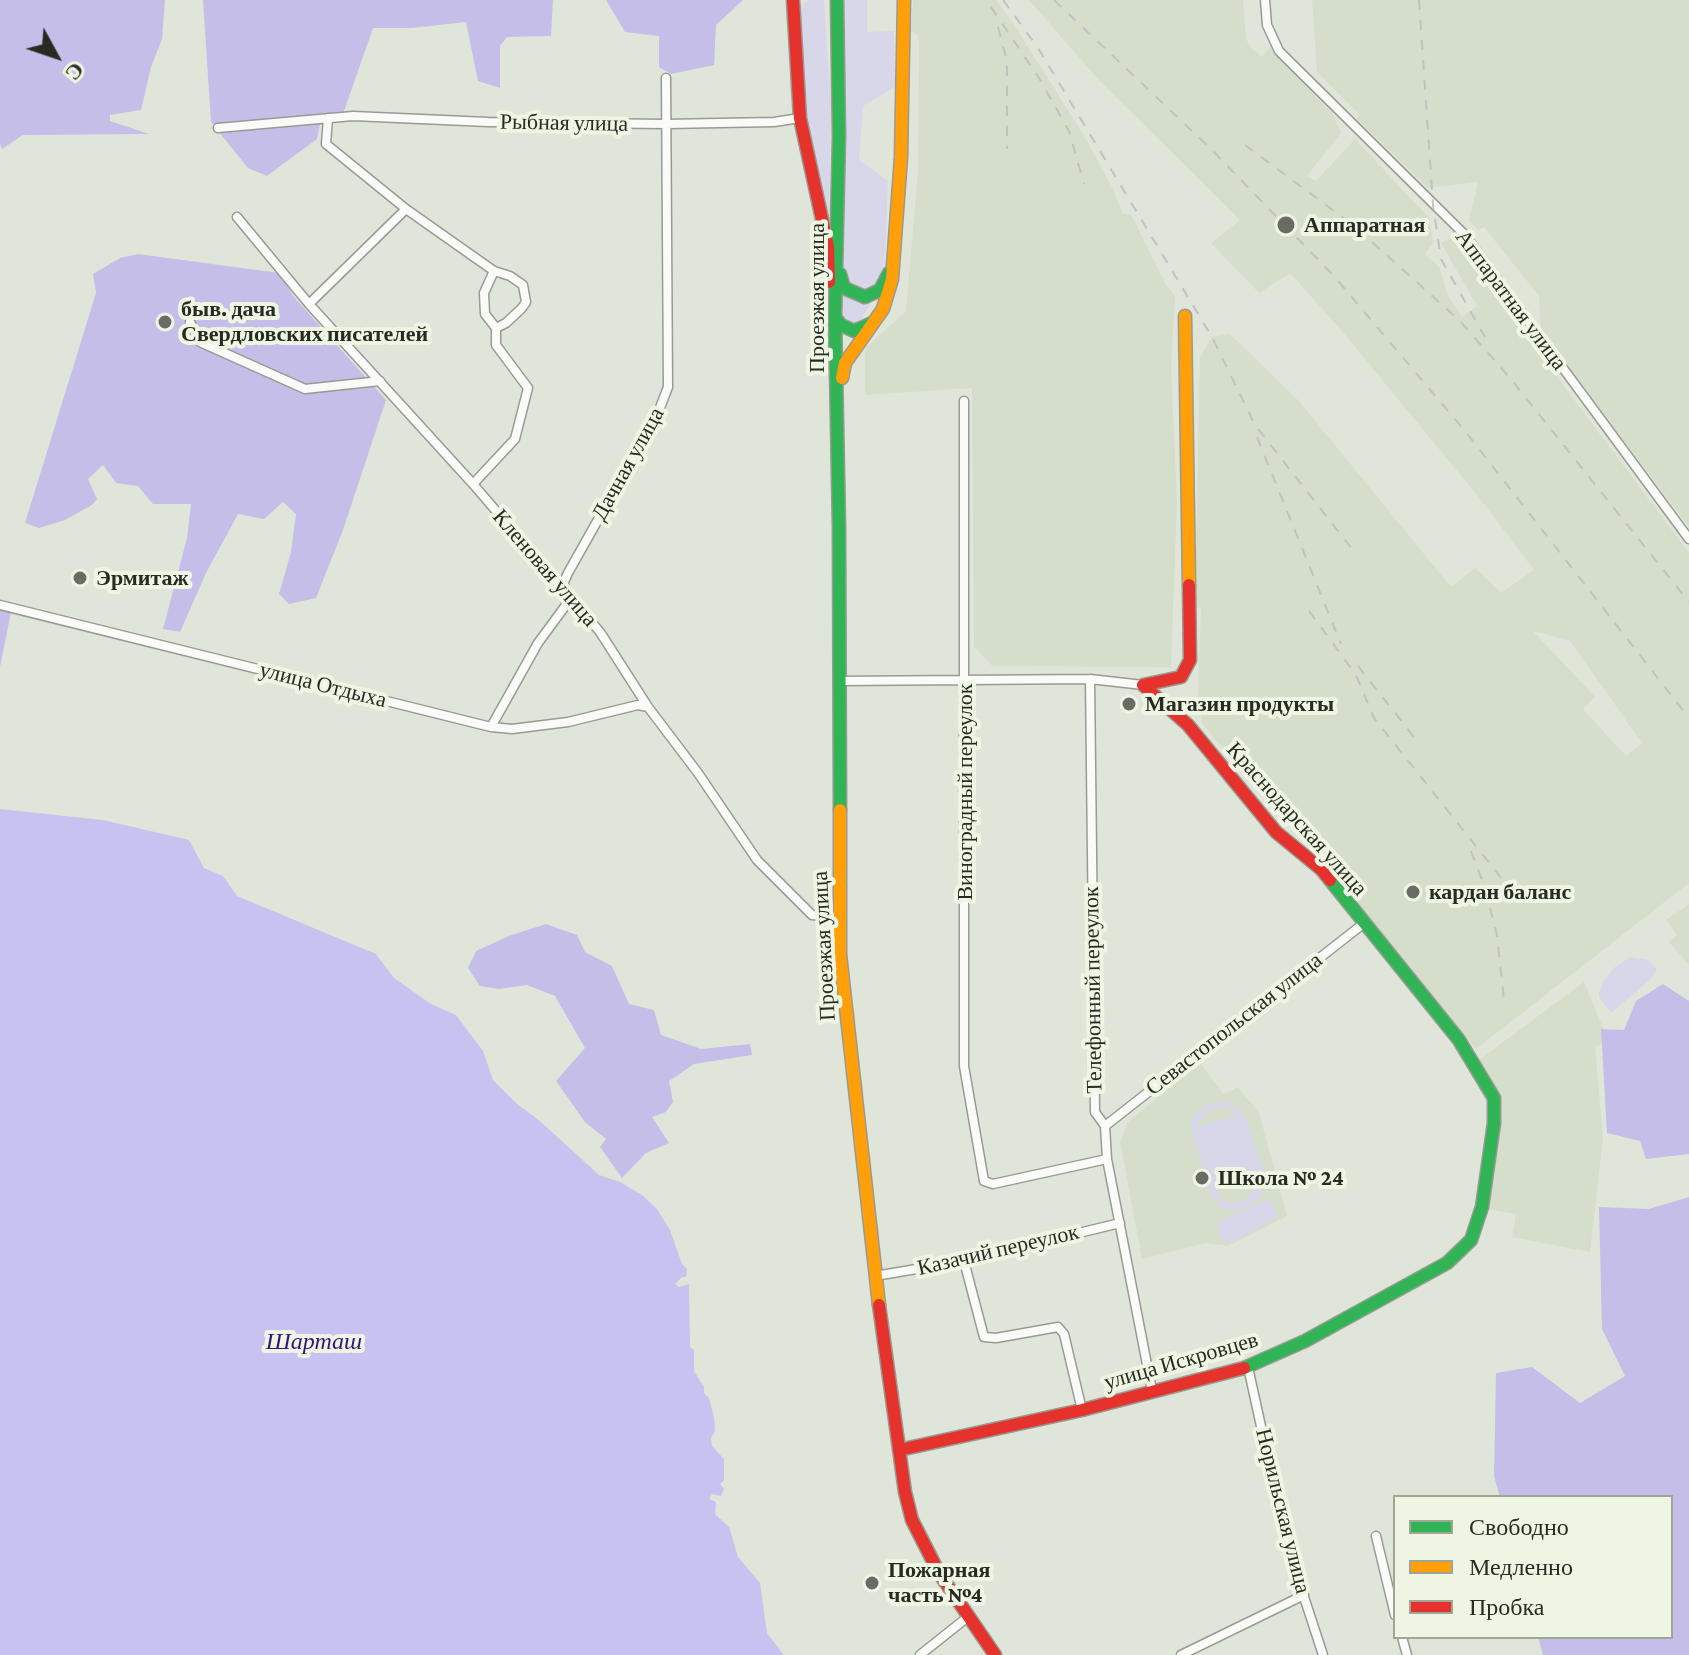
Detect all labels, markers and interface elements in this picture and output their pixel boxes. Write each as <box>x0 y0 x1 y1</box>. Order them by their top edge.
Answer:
north arrow <box>16 16 96 96</box>
text: С <box>60 58 89 86</box>
street label: Рыбная улица <box>500 109 628 137</box>
place label: Аппаратная <box>1304 212 1425 238</box>
marker: Аппаратная <box>1275 214 1297 236</box>
street label: Проезжая улица <box>804 223 830 373</box>
street label: Аппаратная улица <box>1450 225 1572 375</box>
place label: быв. дача Свердловских писателей <box>181 296 428 348</box>
marker: быв. дача Свердловских писателей <box>156 313 174 331</box>
street label: Дачная улица <box>586 403 670 525</box>
street label: Кленовая улица <box>487 504 603 632</box>
place label: Эрмитаж <box>96 565 189 591</box>
marker: Эрмитаж <box>71 569 89 587</box>
street label: улица Отдыха <box>257 656 389 714</box>
street label: Виноградный переулок <box>952 683 978 901</box>
place label: Магазин продукты <box>1145 691 1334 717</box>
marker: Магазин продукты <box>1120 695 1138 713</box>
street label: Краснодарская улица <box>1221 737 1373 901</box>
street label: Проезжая улица <box>807 870 841 1022</box>
place label: кардан баланс <box>1429 879 1571 905</box>
marker: кардан баланс <box>1404 883 1422 901</box>
street label: Телефонный переулок <box>1078 886 1108 1094</box>
street label: Севастопольская улица <box>1141 947 1327 1101</box>
place label: Школа № 24 <box>1218 1165 1344 1191</box>
marker: Школа № 24 <box>1193 1169 1211 1187</box>
street label: Казачий переулок <box>915 1219 1081 1281</box>
street label: улица Искровцев <box>1101 1326 1261 1396</box>
water label: Шарташ <box>266 1328 362 1356</box>
street label: Норильская улица <box>1250 1426 1316 1596</box>
legend <box>1393 1495 1673 1639</box>
text: Свободно <box>1469 1513 1569 1540</box>
text: Медленно <box>1469 1553 1573 1580</box>
place label: Пожарная часть №4 <box>888 1557 990 1608</box>
marker: Пожарная часть №4 <box>863 1574 881 1592</box>
text: Пробка <box>1469 1593 1545 1620</box>

